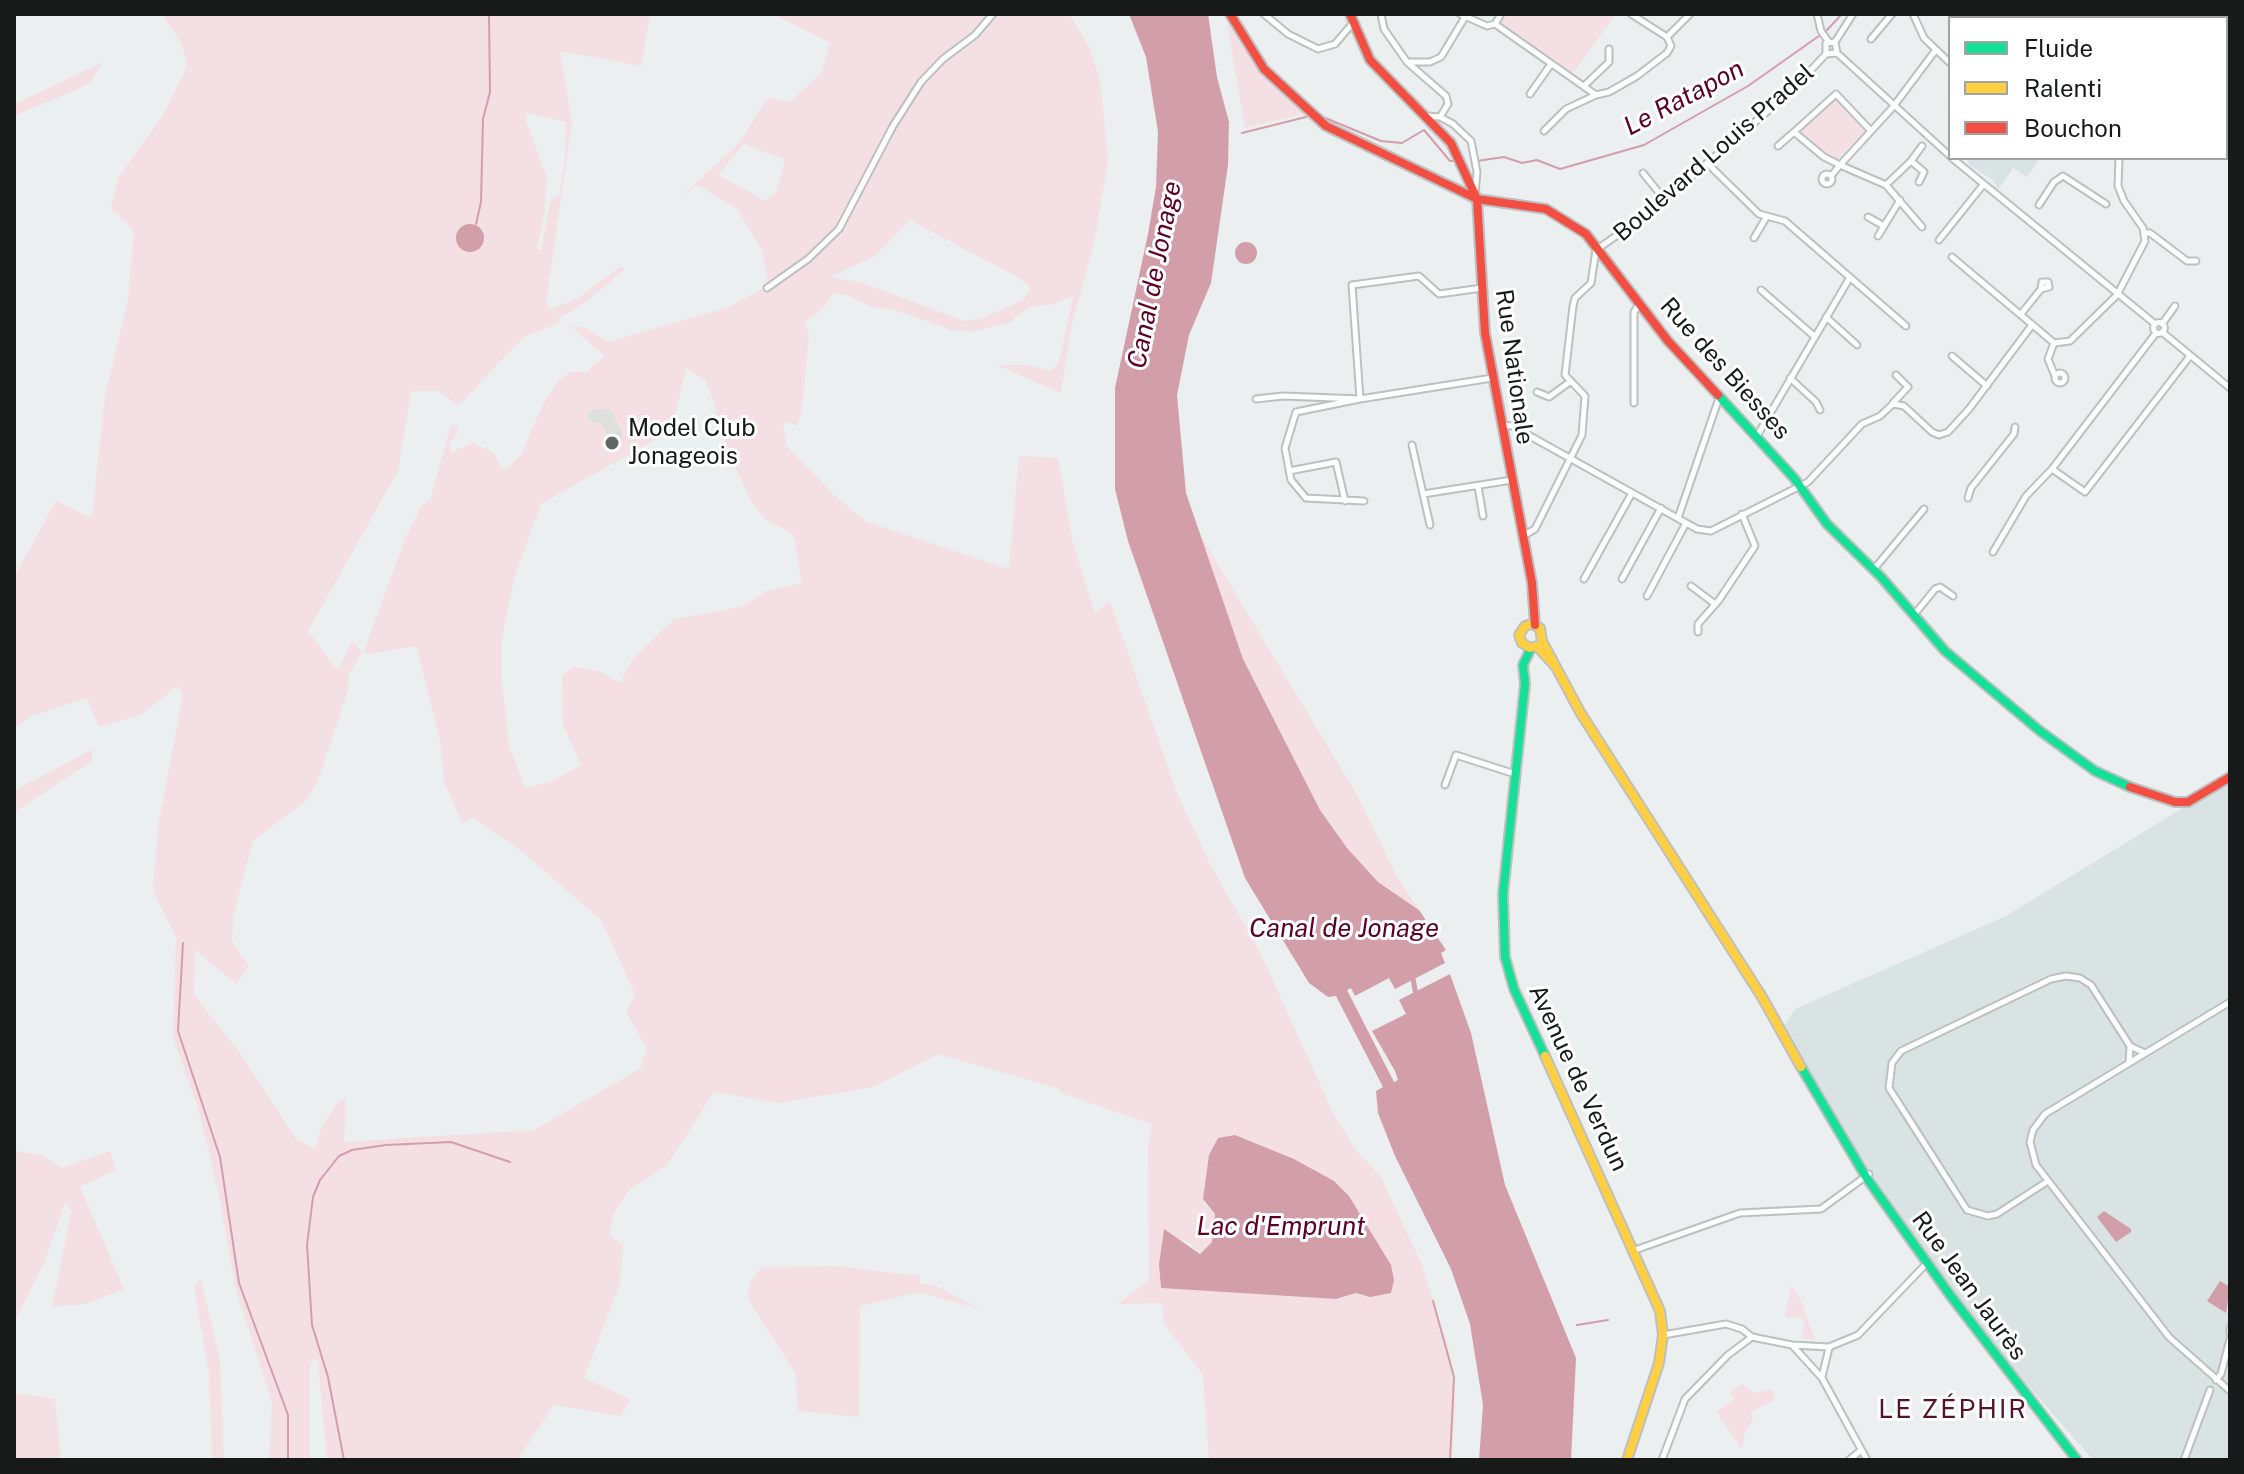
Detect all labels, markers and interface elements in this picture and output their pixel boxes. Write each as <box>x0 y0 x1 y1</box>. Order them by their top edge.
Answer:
legend <box>1948 16 2228 160</box>
text: Fluide <box>2024 34 2093 62</box>
water label: Le Ratapon <box>1619 53 1749 143</box>
street label: Boulevard Louis Pradel <box>1608 58 1820 248</box>
text: Ralenti <box>2024 74 2102 102</box>
text: Bouchon <box>2024 114 2122 142</box>
water label: Canal de Jonage <box>1122 179 1188 371</box>
street label: Rue Nationale <box>1489 288 1539 446</box>
street label: Rue des Biesses <box>1654 292 1796 446</box>
place label: Model Club Jonageois <box>628 415 755 471</box>
marker: Model Club Jonageois <box>603 434 621 452</box>
water label: Canal de Jonage <box>1249 913 1439 945</box>
street label: Avenue de Verdun <box>1522 980 1634 1176</box>
street label: Rue Jean Jaurès <box>1905 1206 2033 1366</box>
water label: Lac d'Emprunt <box>1196 1211 1366 1243</box>
district label: LE ZÉPHIR <box>1878 1394 2028 1426</box>

